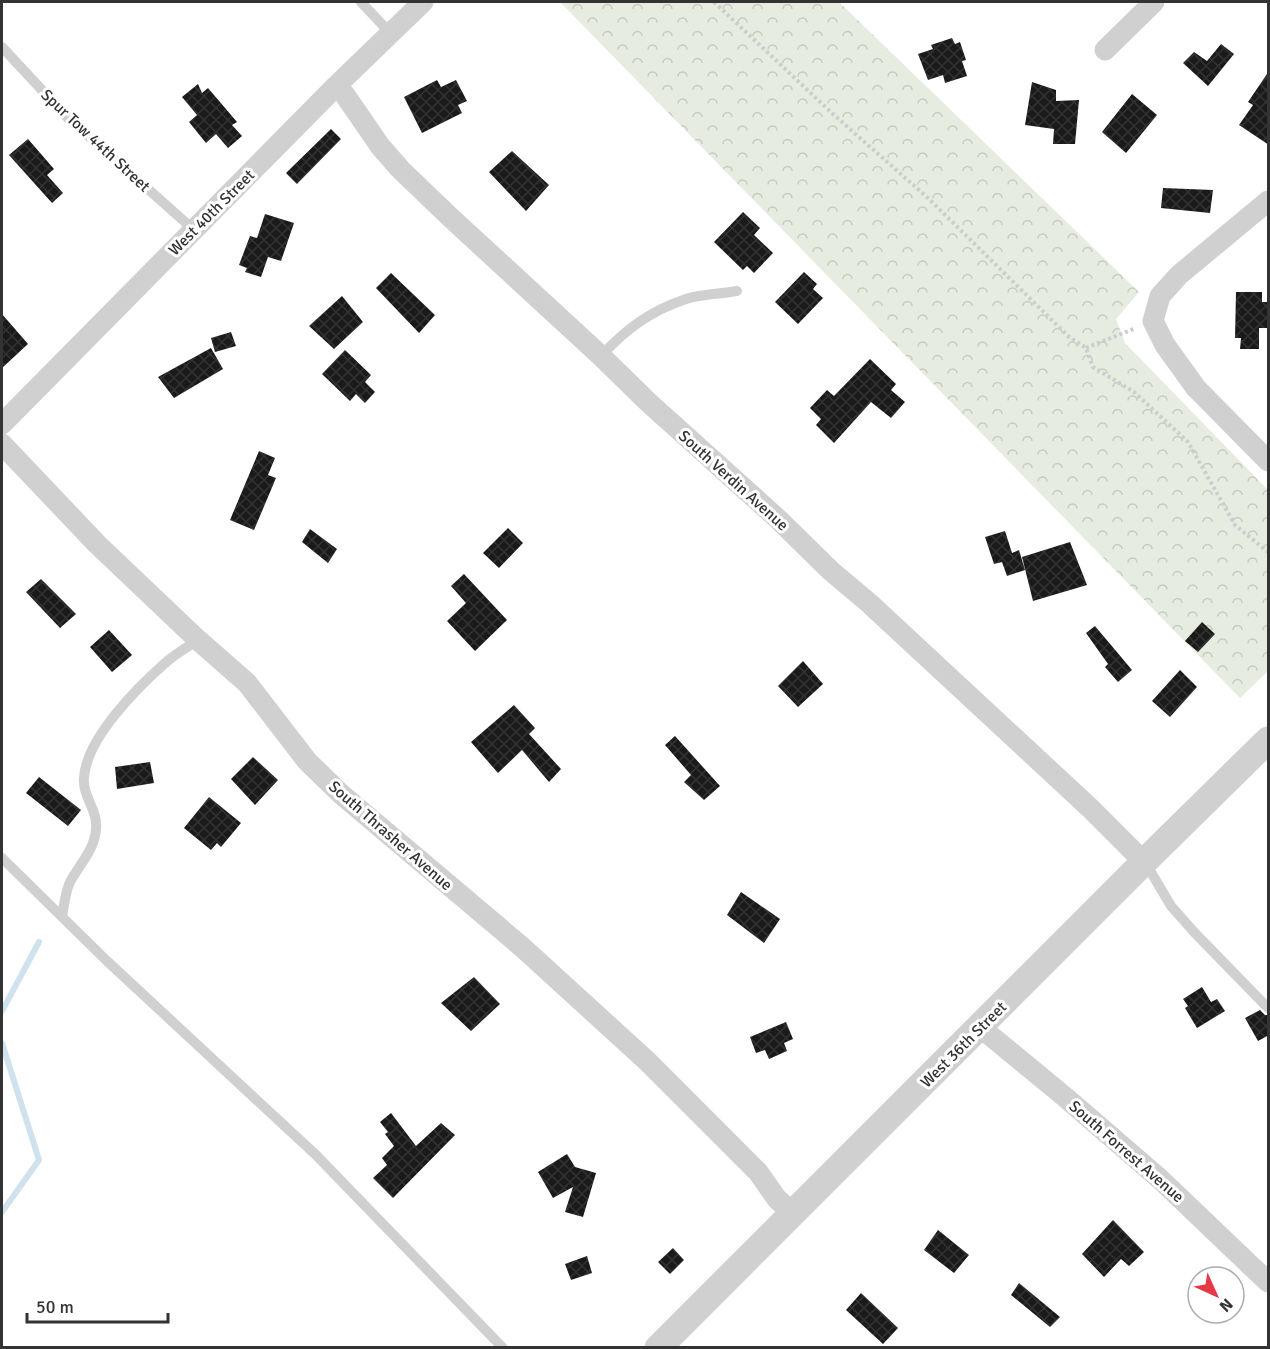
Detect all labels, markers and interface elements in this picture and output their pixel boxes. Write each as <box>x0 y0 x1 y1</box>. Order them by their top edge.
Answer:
street label: Spur Tow 44th Street <box>37 85 154 197</box>
street label: West 40th Street <box>164 165 259 260</box>
street label: South Verdin Avenue <box>674 426 792 535</box>
street label: South Thrasher Avenue <box>324 777 456 895</box>
street label: West 36th Street <box>916 997 1011 1092</box>
street label: South Forrest Avenue <box>1065 1096 1188 1207</box>
north arrow <box>1186 1265 1246 1325</box>
scale bar <box>27 1286 168 1324</box>
text: N <box>1215 1294 1237 1316</box>
text: 50 m <box>36 1296 74 1318</box>

